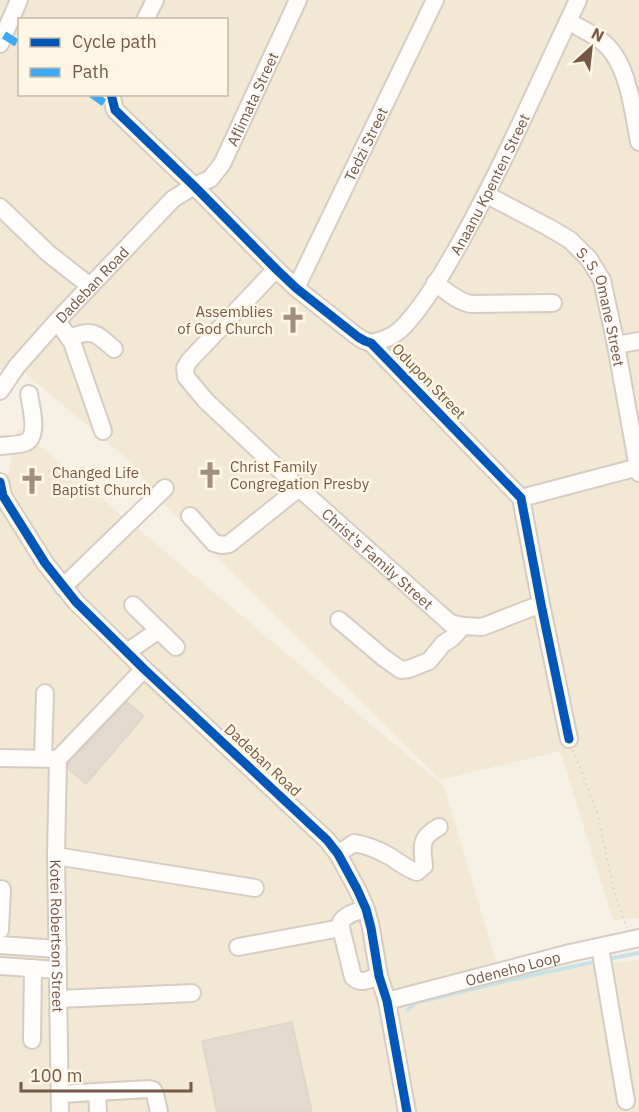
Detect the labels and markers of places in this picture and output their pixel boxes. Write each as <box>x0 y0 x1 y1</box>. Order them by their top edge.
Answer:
place label: Assemblies of God Church <box>177 302 273 338</box>
church icon: Assemblies of God Church <box>278 305 308 335</box>
place label: Christ Family Congregation Presby <box>230 457 370 493</box>
church icon: Christ Family Congregation Presby <box>195 460 225 490</box>
place label: Changed Life Baptist Church <box>52 463 151 499</box>
church icon: Changed Life Baptist Church <box>17 466 47 496</box>

